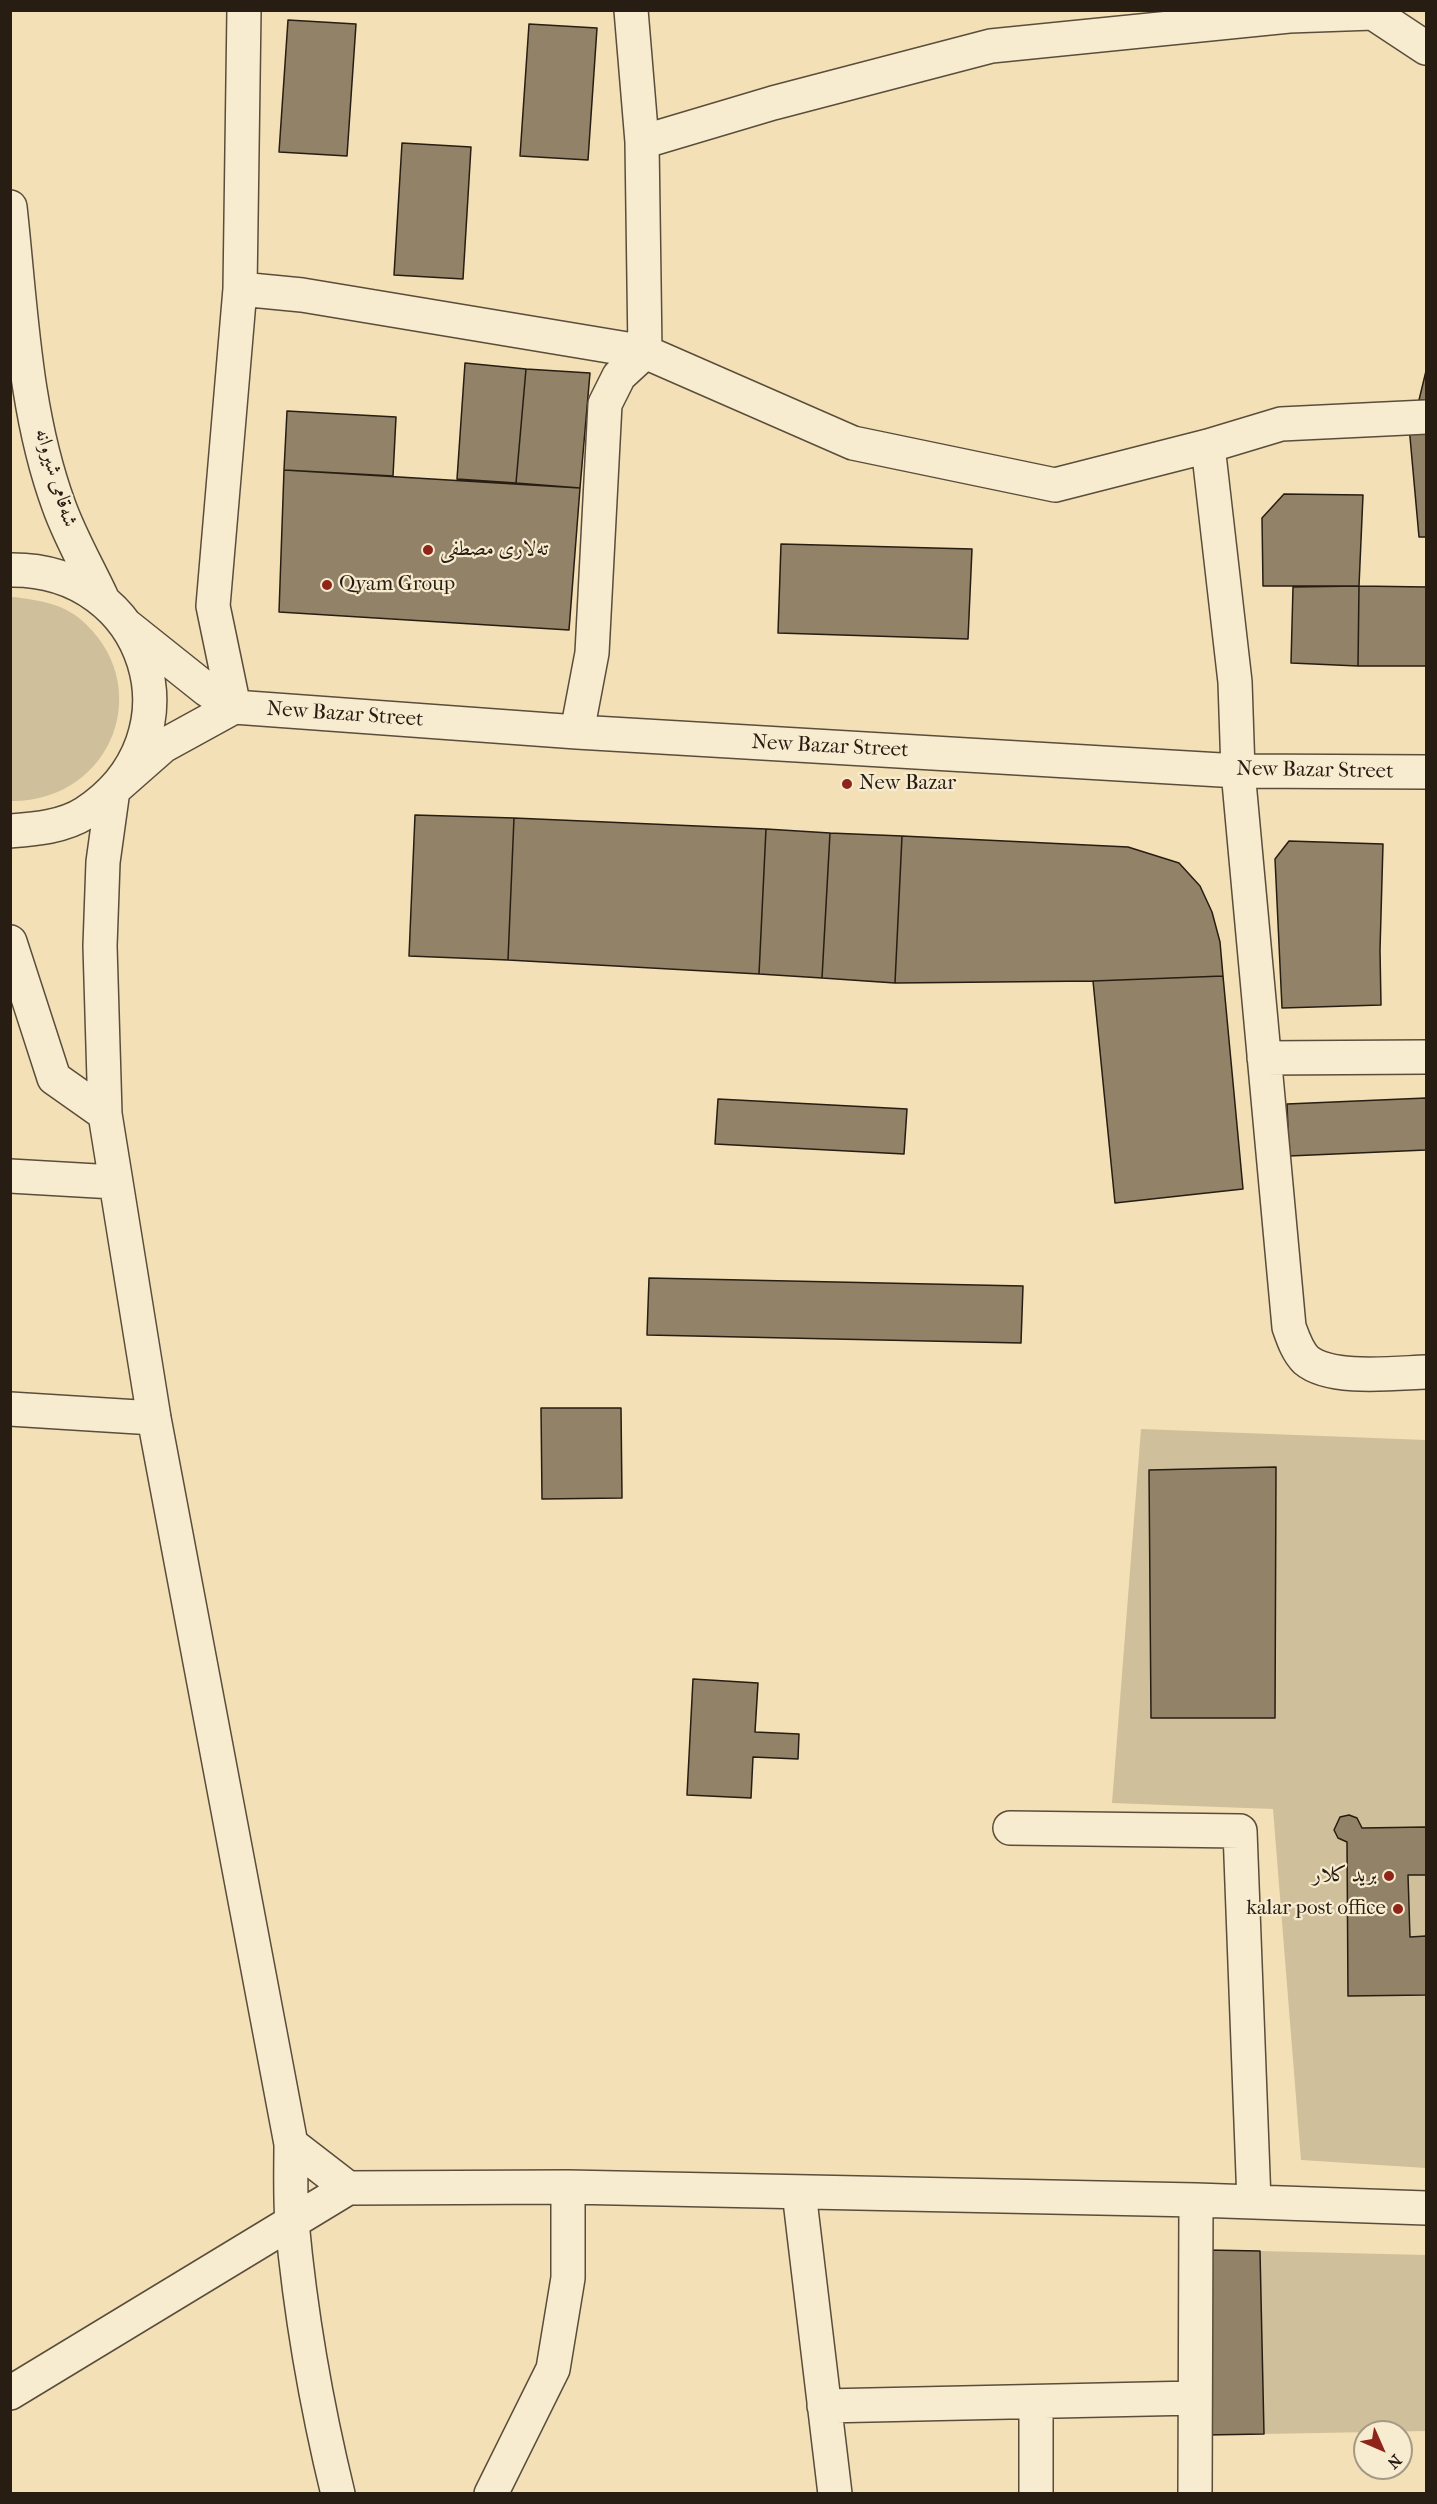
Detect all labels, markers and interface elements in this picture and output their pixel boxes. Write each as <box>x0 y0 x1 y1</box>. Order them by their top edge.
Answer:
street label: شەقامی شیروانە <box>28 426 82 530</box>
place label: تەلاری مصطفی <box>440 537 548 563</box>
marker: تەلاری مصطفی <box>421 543 435 557</box>
place label: Qyam Group <box>339 572 455 598</box>
marker: Qyam Group <box>320 578 334 592</box>
street label: New Bazar Street <box>266 697 424 733</box>
street label: New Bazar Street <box>751 730 909 764</box>
street label: New Bazar Street <box>1236 757 1394 785</box>
place label: New Bazar <box>859 771 956 797</box>
marker: New Bazar <box>840 777 854 791</box>
place label: بريد كلار <box>1313 1863 1377 1889</box>
marker: بريد كلار <box>1382 1869 1396 1883</box>
place label: kalar post office <box>1246 1896 1386 1922</box>
marker: kalar post office <box>1391 1902 1405 1916</box>
north arrow <box>1353 2420 1413 2480</box>
text: N <box>1384 2451 1406 2473</box>

